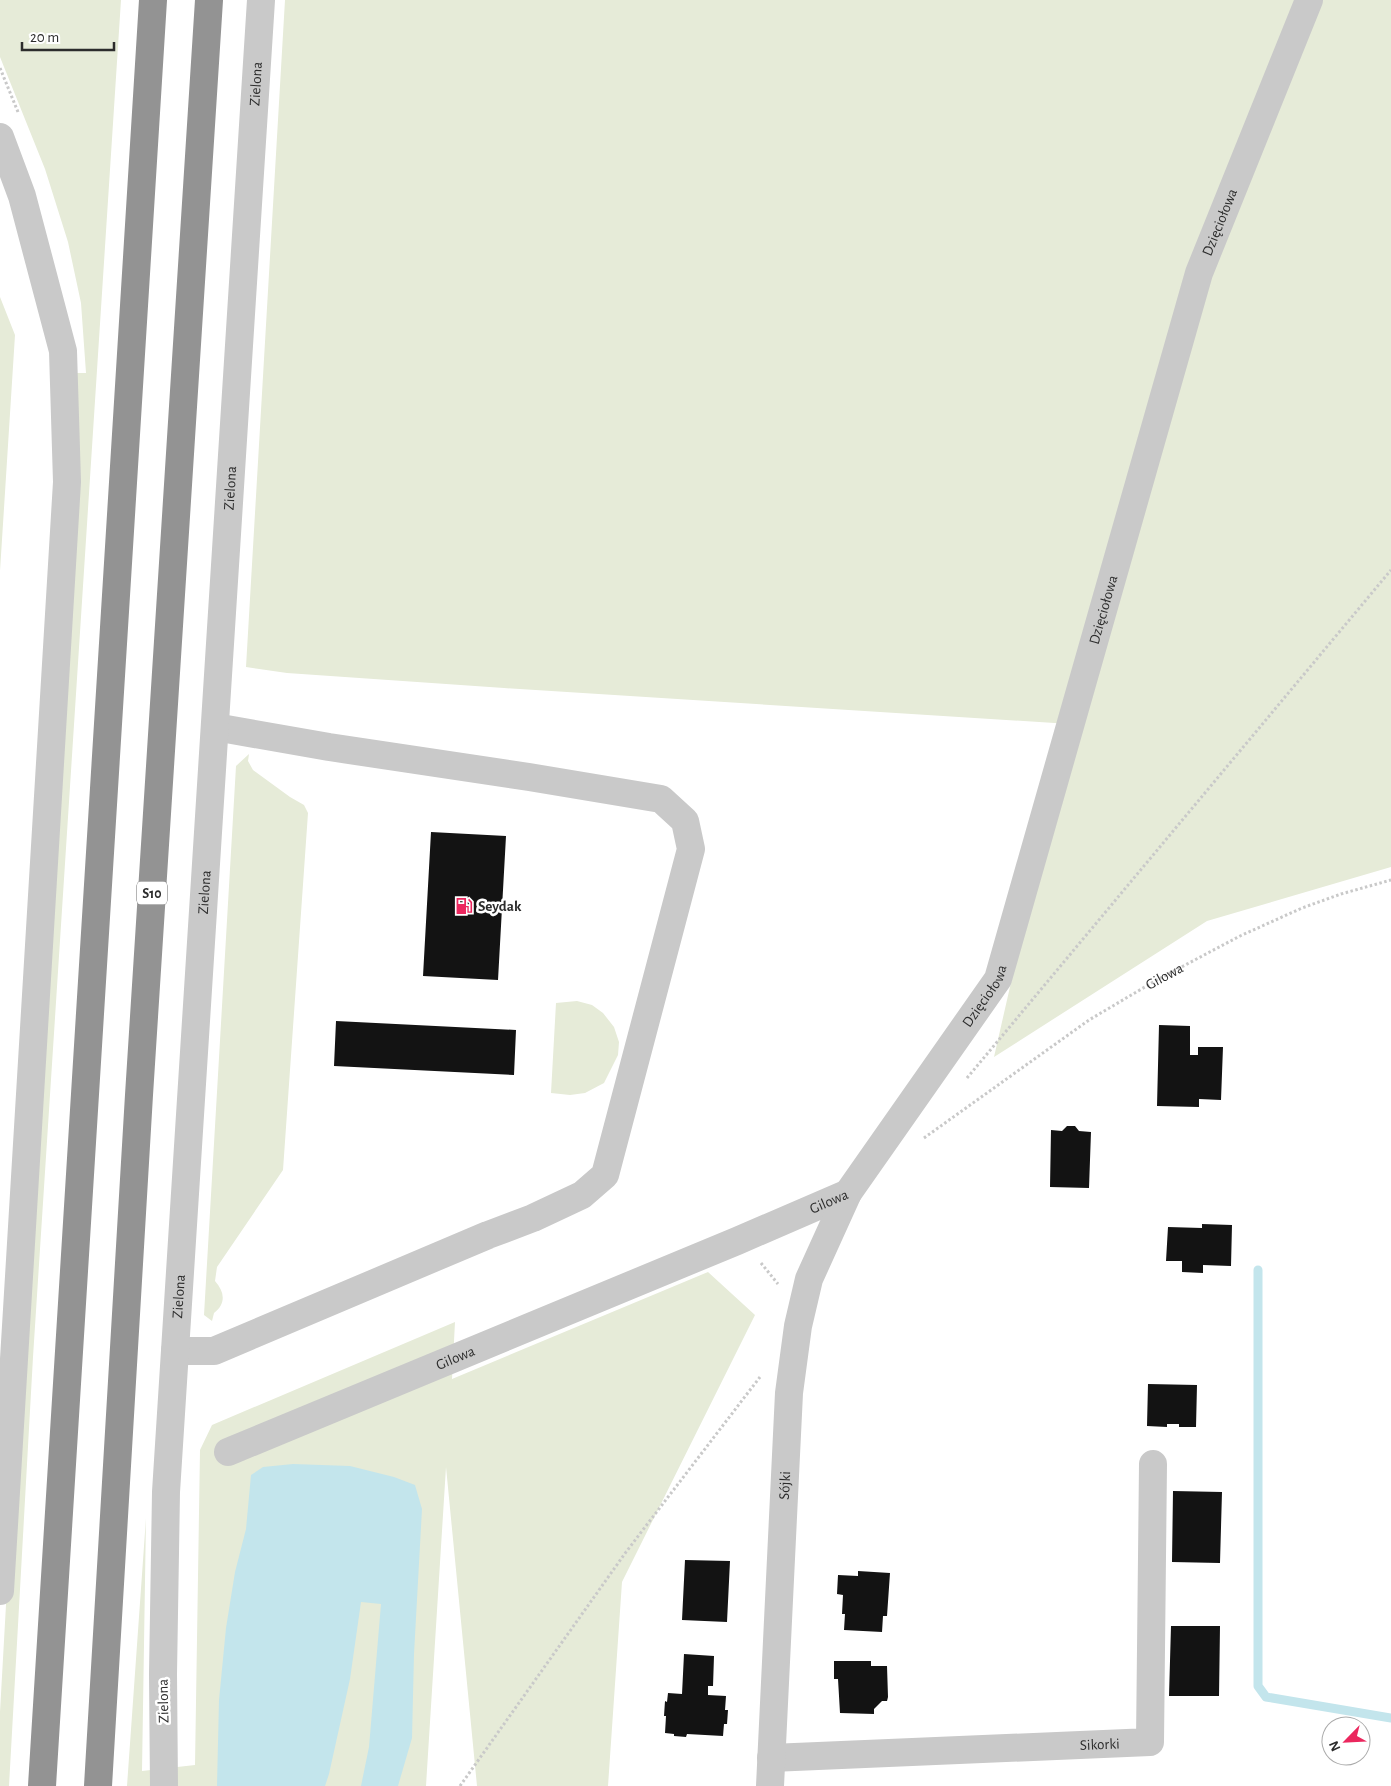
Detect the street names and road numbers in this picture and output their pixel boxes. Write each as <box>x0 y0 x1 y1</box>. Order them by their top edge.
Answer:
street label: Zielona <box>247 61 265 106</box>
street label: Dzięciołowa <box>1200 186 1240 258</box>
street label: Zielona <box>222 466 239 511</box>
street label: Dzięciołowa <box>1087 574 1121 646</box>
street label: Zielona <box>196 870 214 915</box>
road number: S10 <box>137 881 167 904</box>
street label: Gilowa <box>1143 960 1186 993</box>
street label: Dzięciołowa <box>960 963 1010 1030</box>
street label: Gilowa <box>807 1187 851 1217</box>
street label: Zielona <box>170 1274 188 1319</box>
street label: Gilowa <box>434 1344 477 1373</box>
street label: Sójki <box>777 1471 793 1500</box>
street label: Zielona <box>156 1679 171 1723</box>
street label: Sikorki <box>1079 1736 1120 1753</box>

